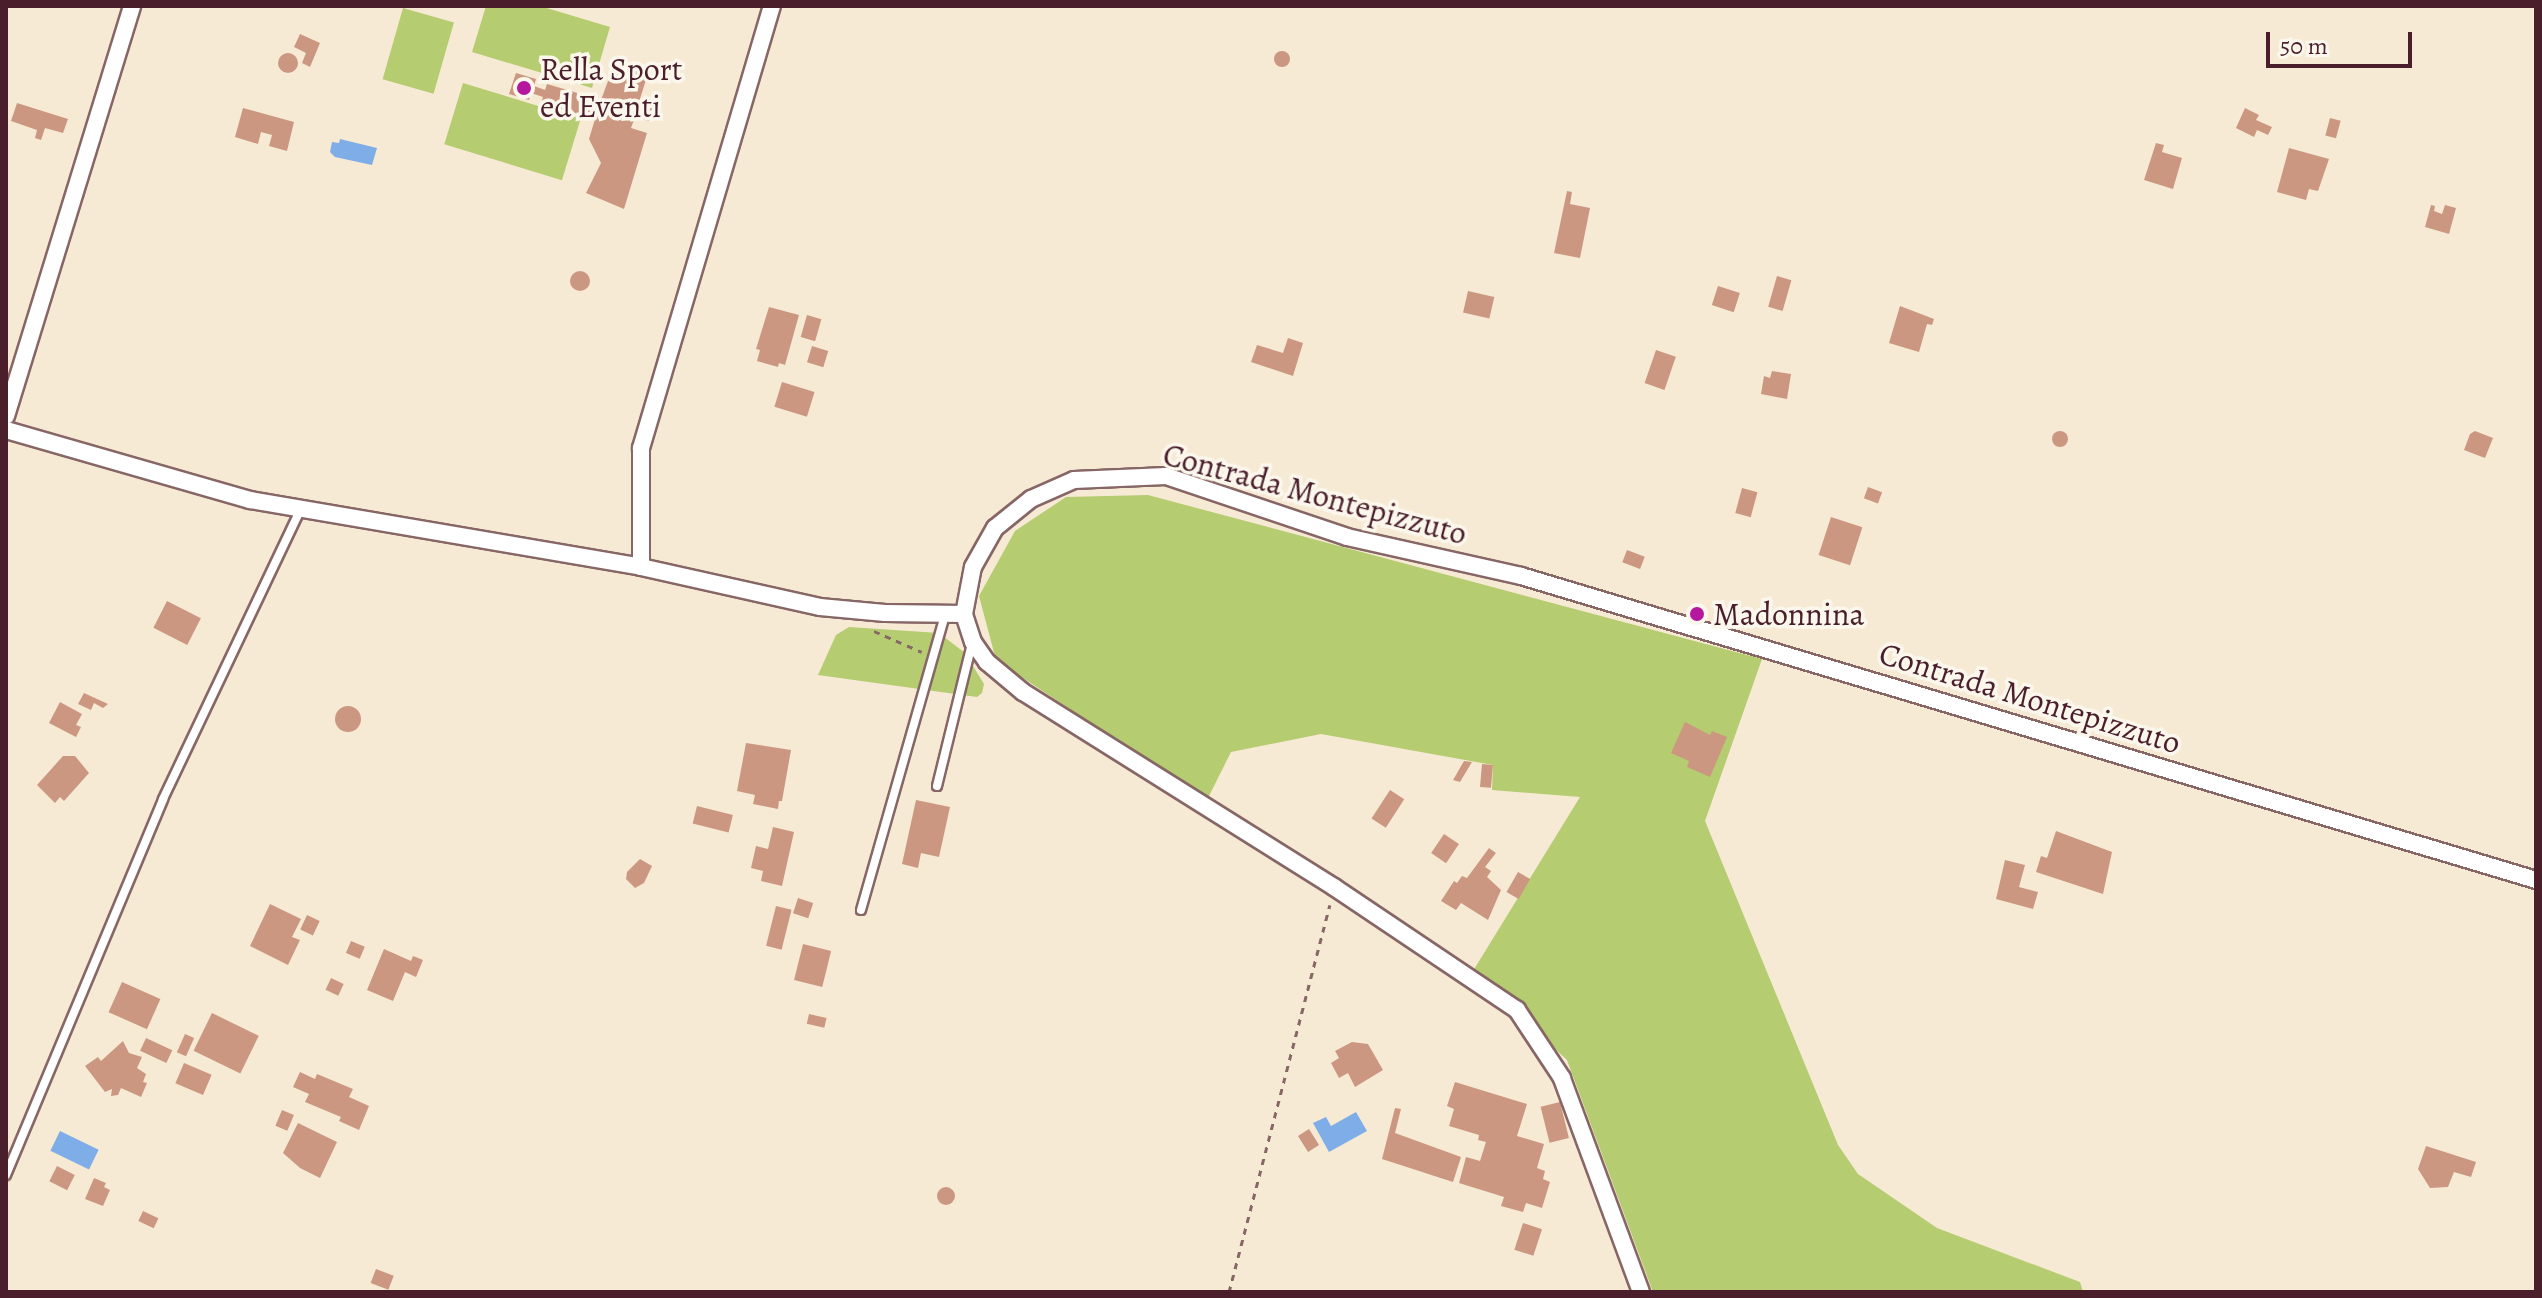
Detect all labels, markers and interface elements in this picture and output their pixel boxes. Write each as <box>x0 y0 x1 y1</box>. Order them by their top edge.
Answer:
scale bar <box>2270 16 2416 66</box>
text: 50 m <box>2280 30 2328 62</box>
place label: Rella Sport ed Eventi <box>540 51 682 126</box>
marker: Rella Sport ed Eventi <box>515 79 533 97</box>
street label: Contrada Montepizzuto <box>1159 435 1471 553</box>
place label: Madonnina <box>1713 595 1864 633</box>
marker: Madonnina <box>1688 605 1706 623</box>
street label: Contrada Montepizzuto <box>1875 634 2185 762</box>

